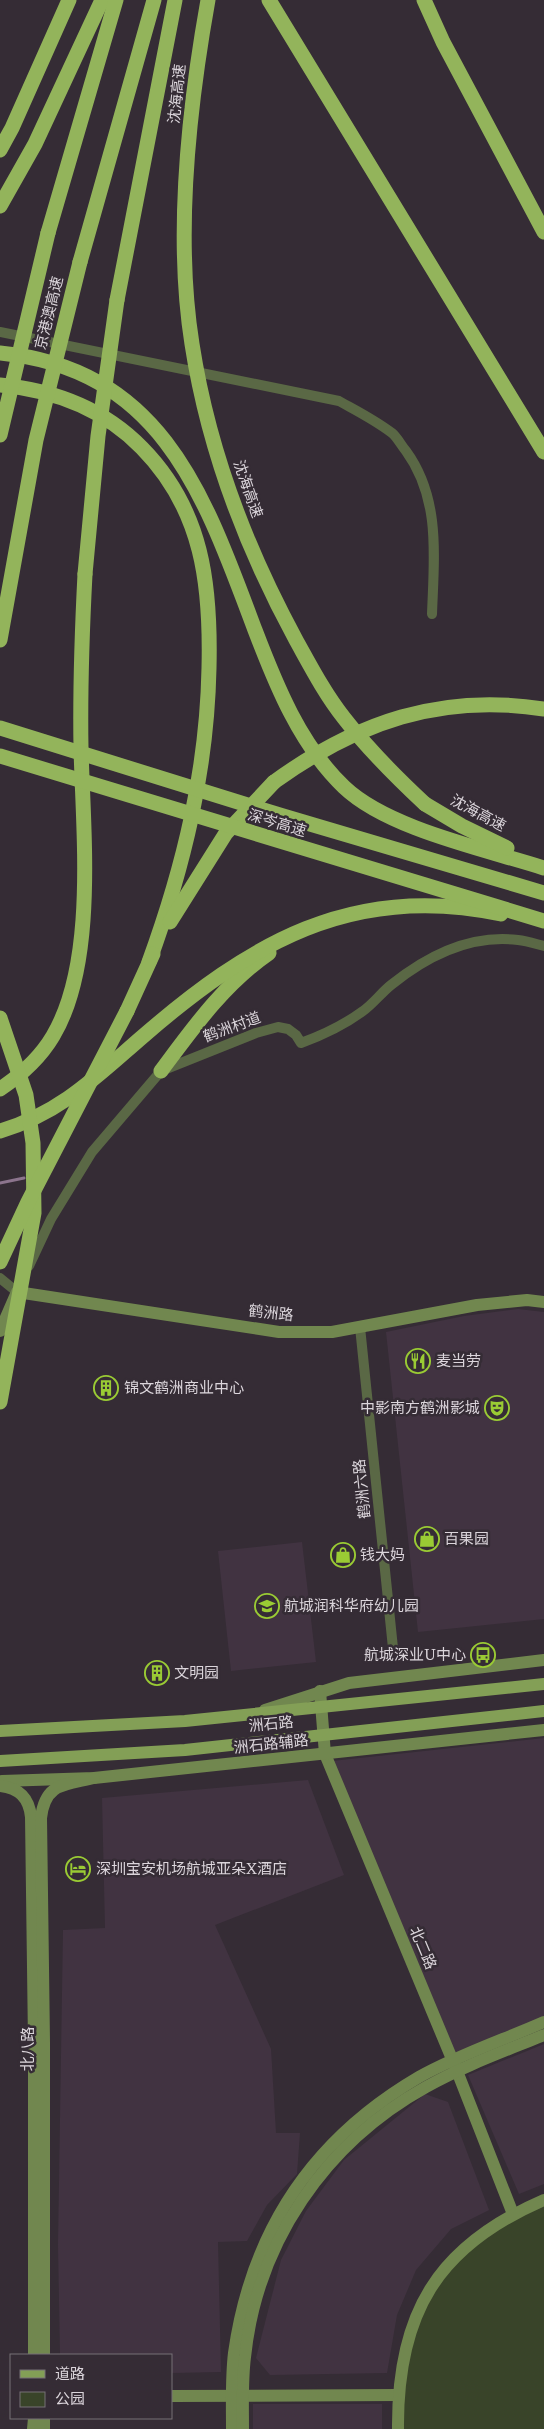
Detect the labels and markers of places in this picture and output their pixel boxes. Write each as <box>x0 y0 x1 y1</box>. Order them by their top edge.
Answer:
restaurant icon: 麦当劳 <box>405 1348 431 1374</box>
place label: 麦当劳 <box>436 1352 481 1370</box>
building icon: 锦文鹤洲商业中心 <box>93 1375 119 1401</box>
place label: 锦文鹤洲商业中心 <box>124 1379 244 1397</box>
theatre icon: 中影南方鹤洲影城 <box>484 1395 510 1421</box>
place label: 中影南方鹤洲影城 <box>360 1399 480 1417</box>
shop icon: 百果园 <box>414 1526 440 1552</box>
place label: 百果园 <box>444 1530 489 1548</box>
shop icon: 钱大妈 <box>330 1542 356 1568</box>
place label: 钱大妈 <box>360 1546 405 1564</box>
school or university icon: 航城润科华府幼儿园 <box>254 1593 280 1619</box>
place label: 航城润科华府幼儿园 <box>284 1597 419 1615</box>
bus stop icon: 航城深业U中心 <box>470 1642 496 1668</box>
place label: 航城深业U中心 <box>364 1646 466 1664</box>
building icon: 文明园 <box>144 1660 170 1686</box>
place label: 文明园 <box>174 1664 219 1682</box>
hotel icon: 深圳宝安机场航城亚朵X酒店 <box>65 1856 91 1882</box>
place label: 深圳宝安机场航城亚朵X酒店 <box>96 1860 287 1878</box>

